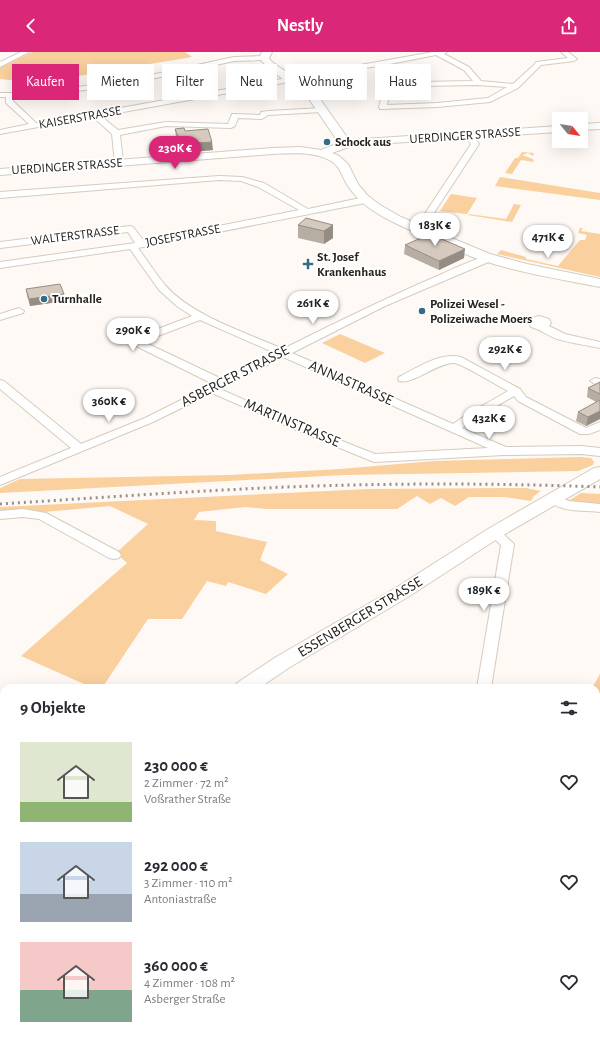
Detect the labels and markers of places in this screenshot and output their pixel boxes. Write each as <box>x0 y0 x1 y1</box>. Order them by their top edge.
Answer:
pin: 230K € <box>142 136 208 170</box>
place label: Schock aus <box>335 136 391 149</box>
marker: Schock aus <box>322 137 332 147</box>
pin: 183K € <box>402 213 468 247</box>
pin: 471K € <box>515 225 581 259</box>
place label: St. Josef Krankenhaus <box>317 251 386 279</box>
marker: St. Josef Krankenhaus <box>302 258 314 270</box>
pin: 261K € <box>280 291 346 325</box>
place label: Turnhalle <box>52 293 102 306</box>
marker: Turnhalle <box>39 294 49 304</box>
place label: Polizei Wesel - Polizeiwache Moers <box>430 298 532 326</box>
marker: Polizei Wesel - Polizeiwache Moers <box>417 306 427 316</box>
pin: 290K € <box>100 318 166 352</box>
pin: 292K € <box>472 337 538 371</box>
pin: 360K € <box>76 389 142 423</box>
pin: 432K € <box>456 406 522 440</box>
pin: 189K € <box>451 578 517 612</box>

